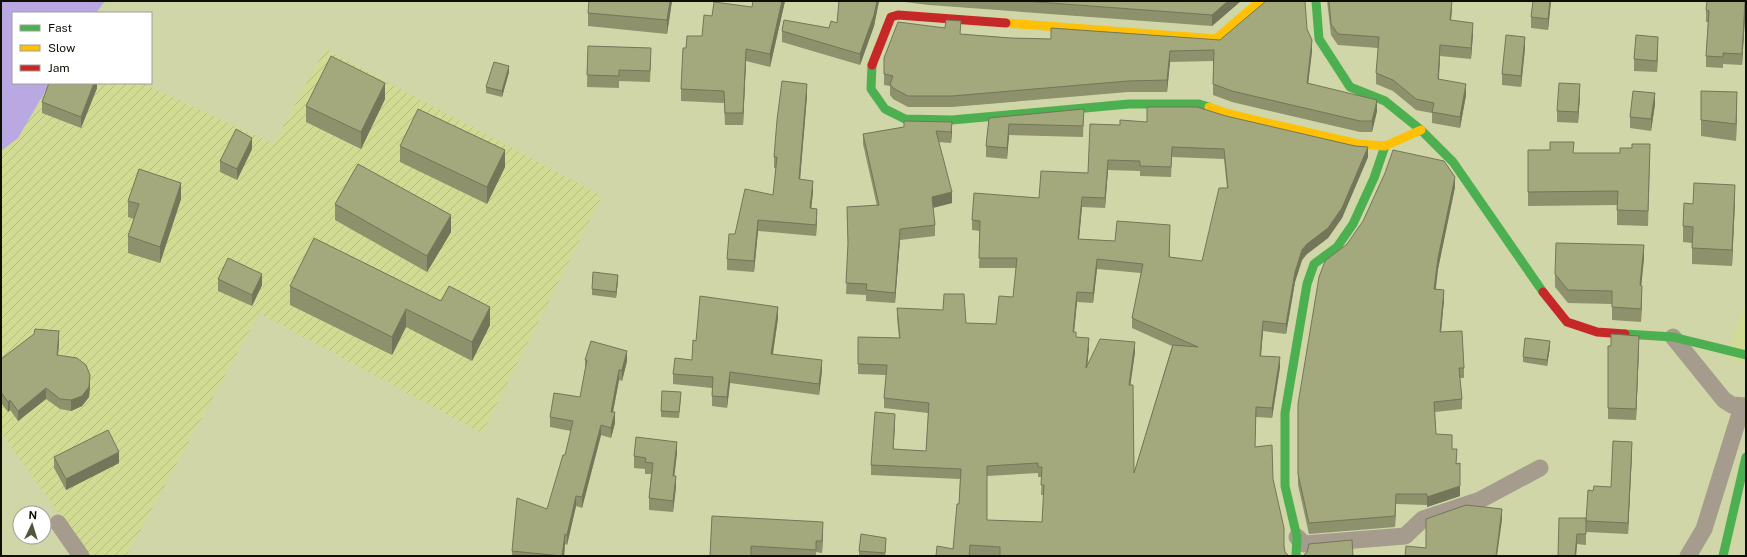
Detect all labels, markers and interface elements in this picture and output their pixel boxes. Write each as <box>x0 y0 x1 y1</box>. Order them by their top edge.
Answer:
legend <box>12 12 152 84</box>
text: Fast <box>48 21 73 35</box>
text: Slow <box>48 41 76 55</box>
text: Jam <box>48 61 70 75</box>
north arrow <box>12 505 52 545</box>
text: N <box>28 509 37 521</box>

